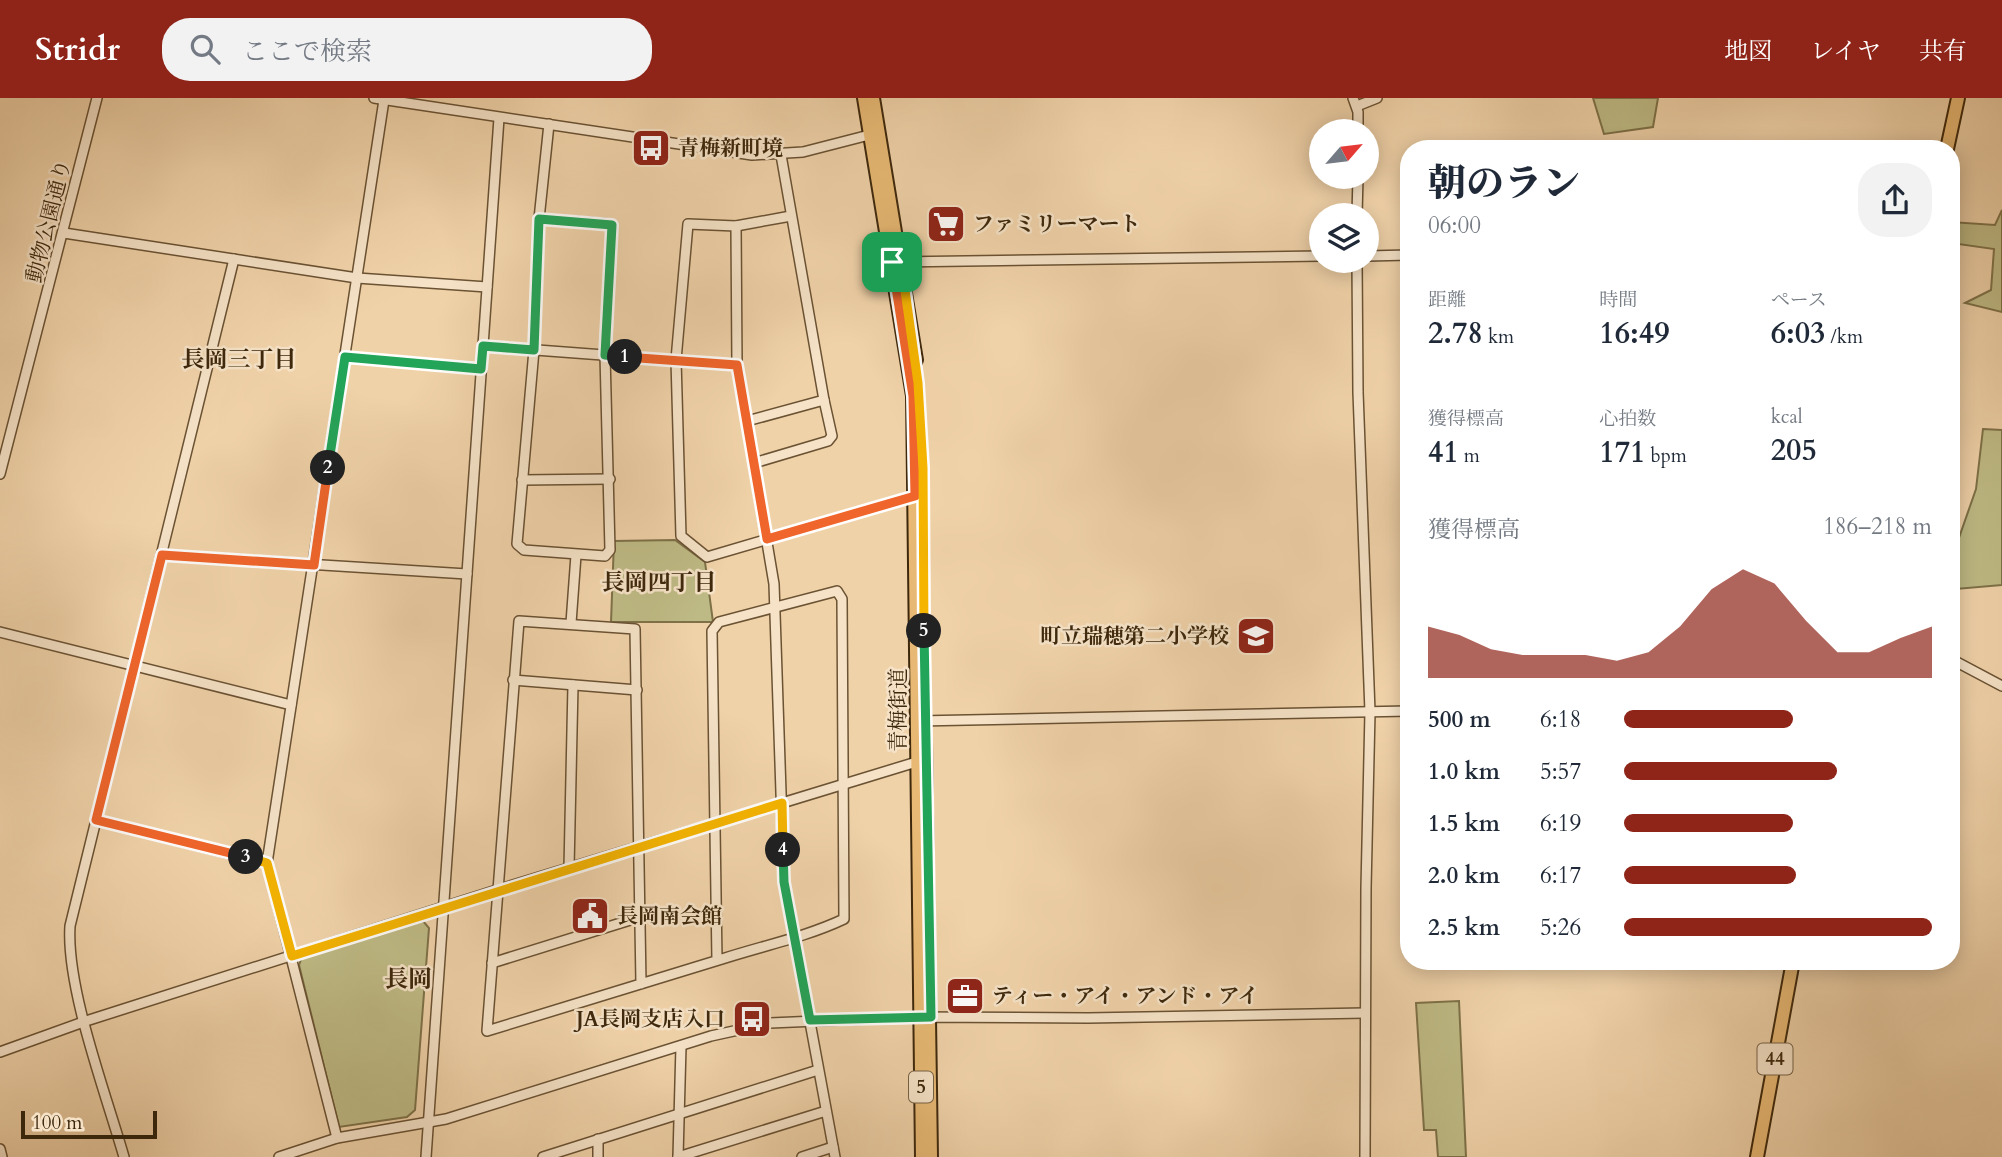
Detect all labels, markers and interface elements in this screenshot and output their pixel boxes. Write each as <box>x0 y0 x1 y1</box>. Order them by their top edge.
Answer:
search box <box>162 18 652 81</box>
text: Stridr <box>35 27 120 72</box>
icon: search <box>186 30 224 68</box>
text: ここで検索 <box>242 34 372 69</box>
text: 地図 <box>1724 35 1772 68</box>
text: レイヤ <box>1810 35 1881 68</box>
text: 共有 <box>1919 35 1967 68</box>
north arrow <box>1309 119 1379 189</box>
map controls <box>1309 119 1379 273</box>
bus stop icon: 青梅新町境 <box>630 127 672 169</box>
place label: 青梅新町境 <box>678 134 783 163</box>
street label: 動物公園通り <box>20 156 78 286</box>
text: 朝のラン <box>1428 158 1580 210</box>
button: share <box>1858 163 1932 237</box>
supermarket icon: ファミリーマート <box>925 203 967 245</box>
button: layers <box>1309 203 1379 273</box>
place label: ファミリーマート <box>973 210 1141 239</box>
text: 06:00 <box>1428 210 1481 241</box>
pin <box>862 232 922 292</box>
icon: arrive <box>873 243 911 281</box>
text: 距離 <box>1428 287 1466 313</box>
text: 時間 <box>1599 287 1637 313</box>
text: ペース <box>1771 287 1827 313</box>
text: 2.78 <box>1428 313 1483 354</box>
text: 16:49 <box>1599 313 1670 354</box>
text: 6:03 <box>1771 313 1825 354</box>
text: km <box>1483 324 1514 350</box>
text: /km <box>1825 324 1863 350</box>
pin: 1 <box>608 340 642 374</box>
text: 1 <box>620 343 629 369</box>
district label: 長岡三丁目 <box>182 344 297 375</box>
text: kcal <box>1771 404 1803 430</box>
text: 獲得標高 <box>1428 406 1504 432</box>
text: 心拍数 <box>1599 406 1656 432</box>
text: 205 <box>1771 430 1817 471</box>
text: 41 <box>1428 432 1459 473</box>
text: 171 <box>1599 432 1645 473</box>
text: m <box>1459 443 1480 469</box>
text: bpm <box>1645 443 1687 469</box>
pin: 2 <box>310 450 346 486</box>
text: 2 <box>323 454 332 480</box>
text: 186–218 m <box>1823 511 1932 542</box>
text: 獲得標高 <box>1428 514 1520 545</box>
district label: 長岡四丁目 <box>602 567 717 598</box>
pin: 5 <box>906 614 942 648</box>
school or university icon: 町立瑞穂第二小学校 <box>1235 615 1277 657</box>
text: 5 <box>919 617 928 643</box>
place label: 町立瑞穂第二小学校 <box>1040 622 1229 651</box>
street label: 青梅街道 <box>884 668 913 752</box>
text: 500 m <box>1428 704 1491 735</box>
text: 6:18 <box>1540 704 1581 735</box>
text: 1.0 km <box>1428 756 1500 787</box>
text: 5:57 <box>1540 756 1581 787</box>
text: 1.5 km <box>1428 808 1500 839</box>
text: 6:19 <box>1540 808 1581 839</box>
pin: 4 <box>766 832 800 868</box>
text: 4 <box>778 836 787 862</box>
pin: 3 <box>229 840 264 874</box>
text: 3 <box>241 843 250 869</box>
text: 2.0 km <box>1428 860 1500 891</box>
text: 6:17 <box>1540 860 1581 891</box>
public building icon: 長岡南会館 <box>569 895 611 937</box>
place label: 長岡南会館 <box>617 902 722 931</box>
text: 2.5 km <box>1428 912 1500 943</box>
text: 5:26 <box>1540 912 1581 943</box>
district label: 長岡 <box>384 963 432 996</box>
office icon: ティー・アイ・アンド・アイ <box>944 975 986 1017</box>
place label: ティー・アイ・アンド・アイ <box>992 982 1259 1011</box>
bus stop icon: JA長岡支店入口 <box>731 998 773 1040</box>
place label: JA長岡支店入口 <box>573 1005 725 1034</box>
road number: 44 <box>1758 1043 1792 1074</box>
road number: 5 <box>909 1071 933 1102</box>
scale bar <box>21 1108 158 1140</box>
text: 100 m <box>32 1110 82 1136</box>

